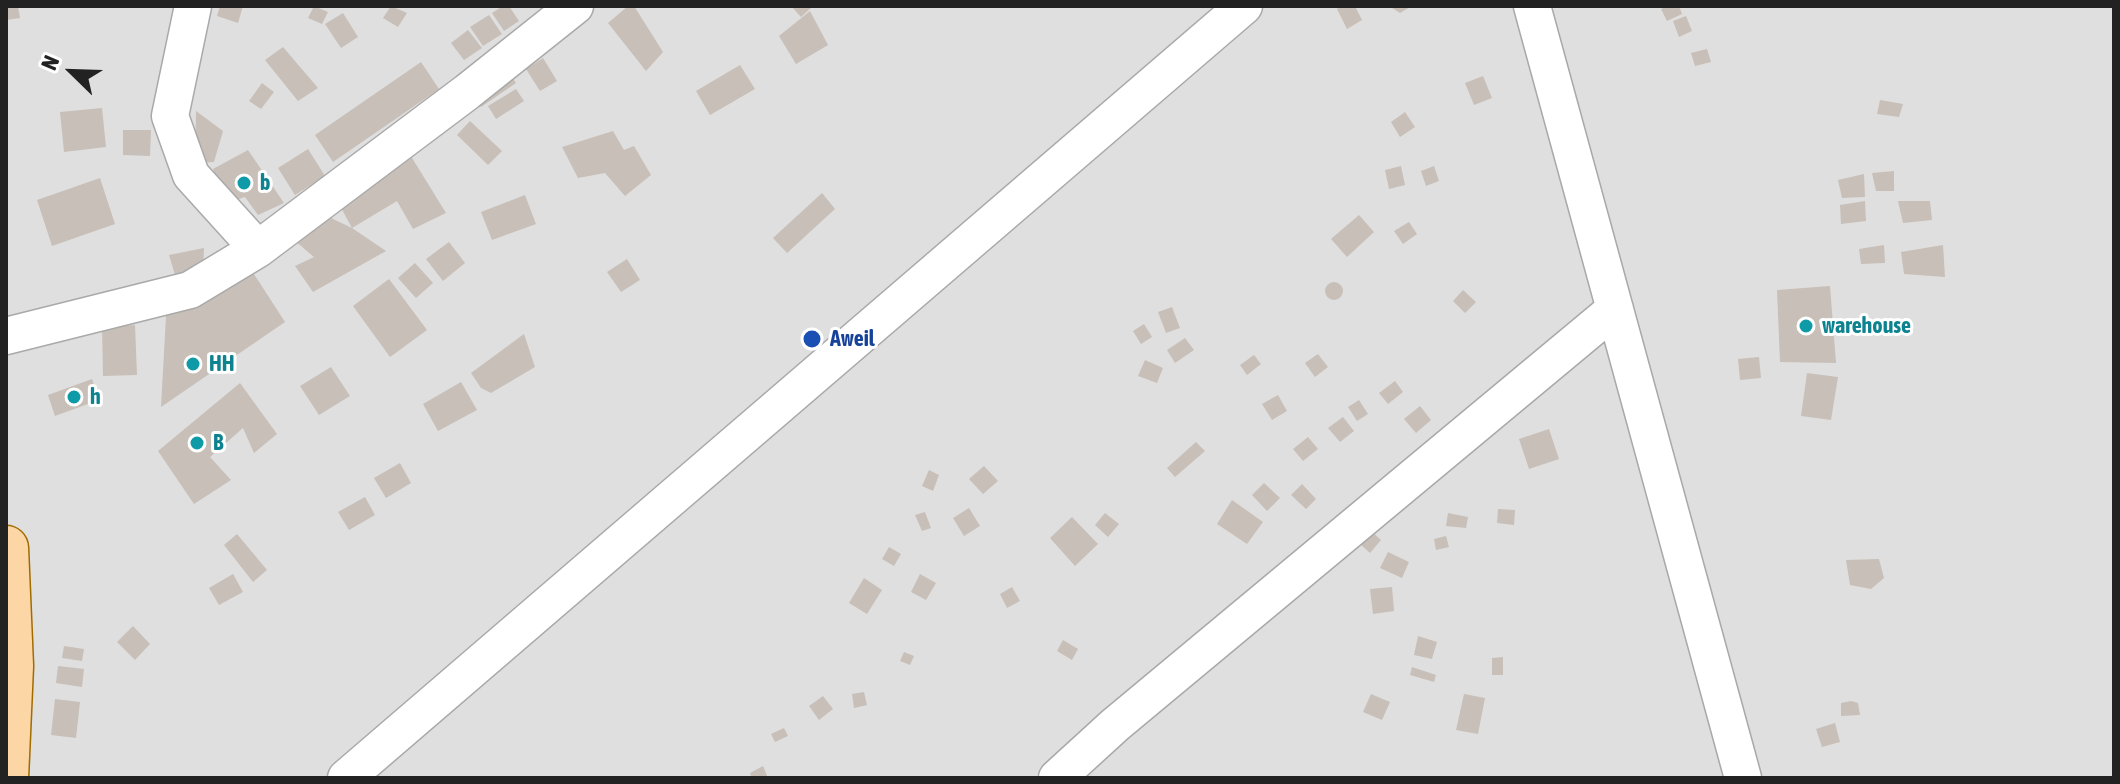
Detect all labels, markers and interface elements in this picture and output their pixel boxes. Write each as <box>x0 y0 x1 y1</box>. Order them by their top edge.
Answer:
north arrow <box>32 32 112 112</box>
text: N <box>35 52 64 74</box>
place label: b <box>260 170 270 196</box>
marker: b <box>235 174 253 192</box>
place label: warehouse <box>1822 313 1911 339</box>
marker: warehouse <box>1797 317 1815 335</box>
place label: Aweil <box>830 326 875 352</box>
marker: Aweil <box>801 328 823 350</box>
place label: HH <box>209 351 235 377</box>
marker: HH <box>184 355 202 373</box>
place label: h <box>90 384 101 410</box>
marker: h <box>65 388 83 406</box>
place label: B <box>213 430 223 456</box>
marker: B <box>188 434 206 452</box>

